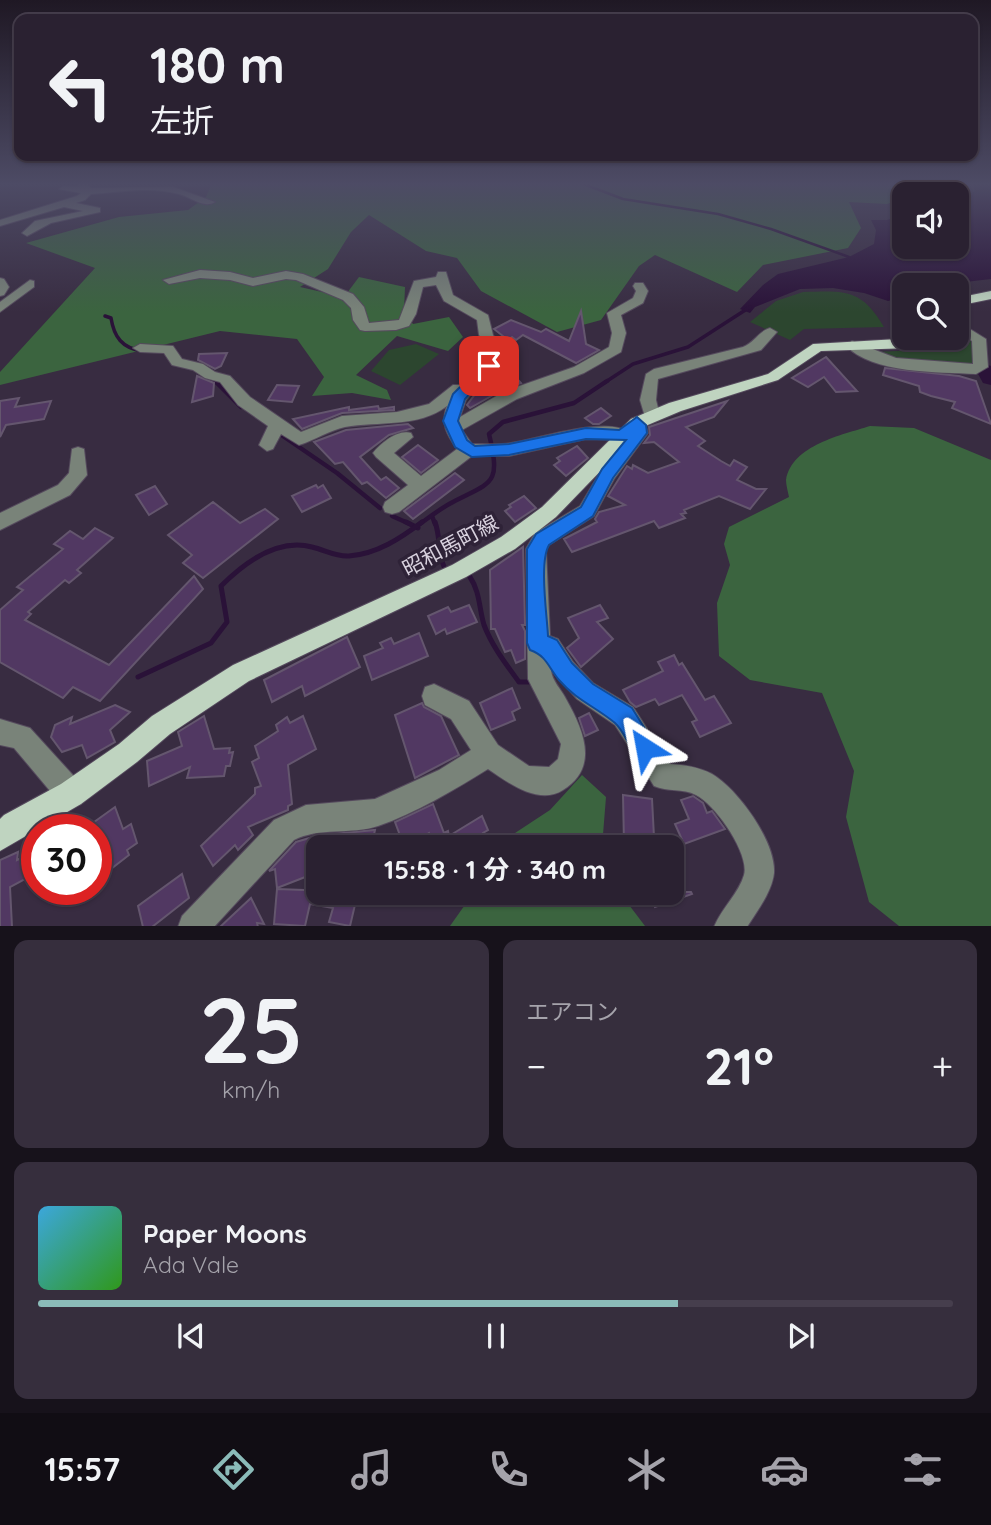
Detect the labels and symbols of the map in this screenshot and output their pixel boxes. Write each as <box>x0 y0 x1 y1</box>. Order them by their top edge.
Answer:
pin <box>459 336 519 396</box>
street label: 昭和馬町線 <box>398 509 502 581</box>
position arrow <box>608 711 682 785</box>
speed limit sign: 30 <box>21 814 112 905</box>

